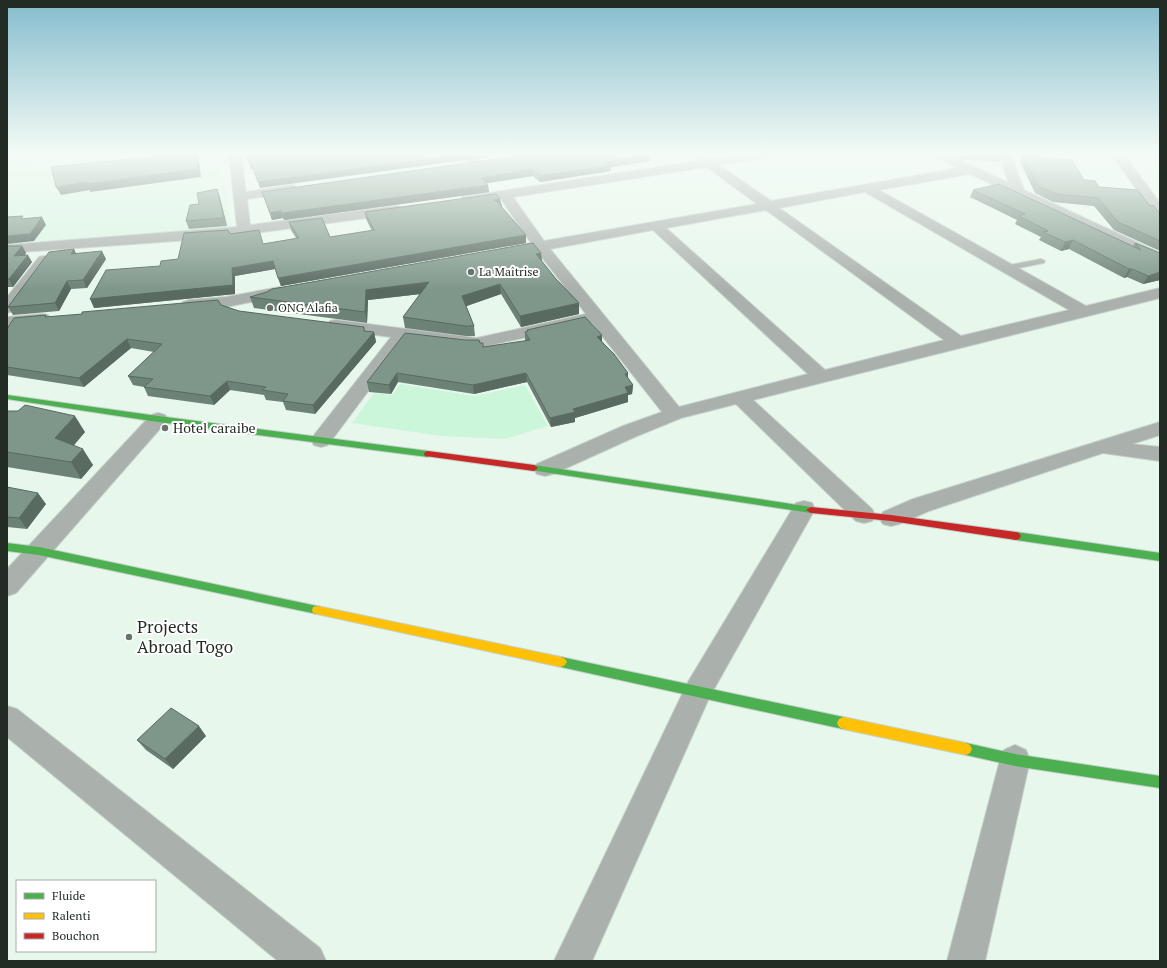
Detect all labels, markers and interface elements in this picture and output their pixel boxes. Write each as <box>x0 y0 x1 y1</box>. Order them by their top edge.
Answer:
place label: La Maîtrise <box>479 264 539 279</box>
marker: La Maîtrise <box>466 267 476 277</box>
place label: ONG Alafia <box>278 300 338 315</box>
marker: ONG Alafia <box>265 303 275 313</box>
place label: Hotel caraibe <box>173 418 256 437</box>
marker: Hotel caraibe <box>160 423 170 433</box>
place label: Projects Abroad Togo <box>137 615 233 658</box>
marker: Projects Abroad Togo <box>124 632 134 642</box>
legend <box>16 880 156 952</box>
text: Fluide <box>52 888 85 903</box>
text: Ralenti <box>52 908 91 923</box>
text: Bouchon <box>52 928 99 943</box>

